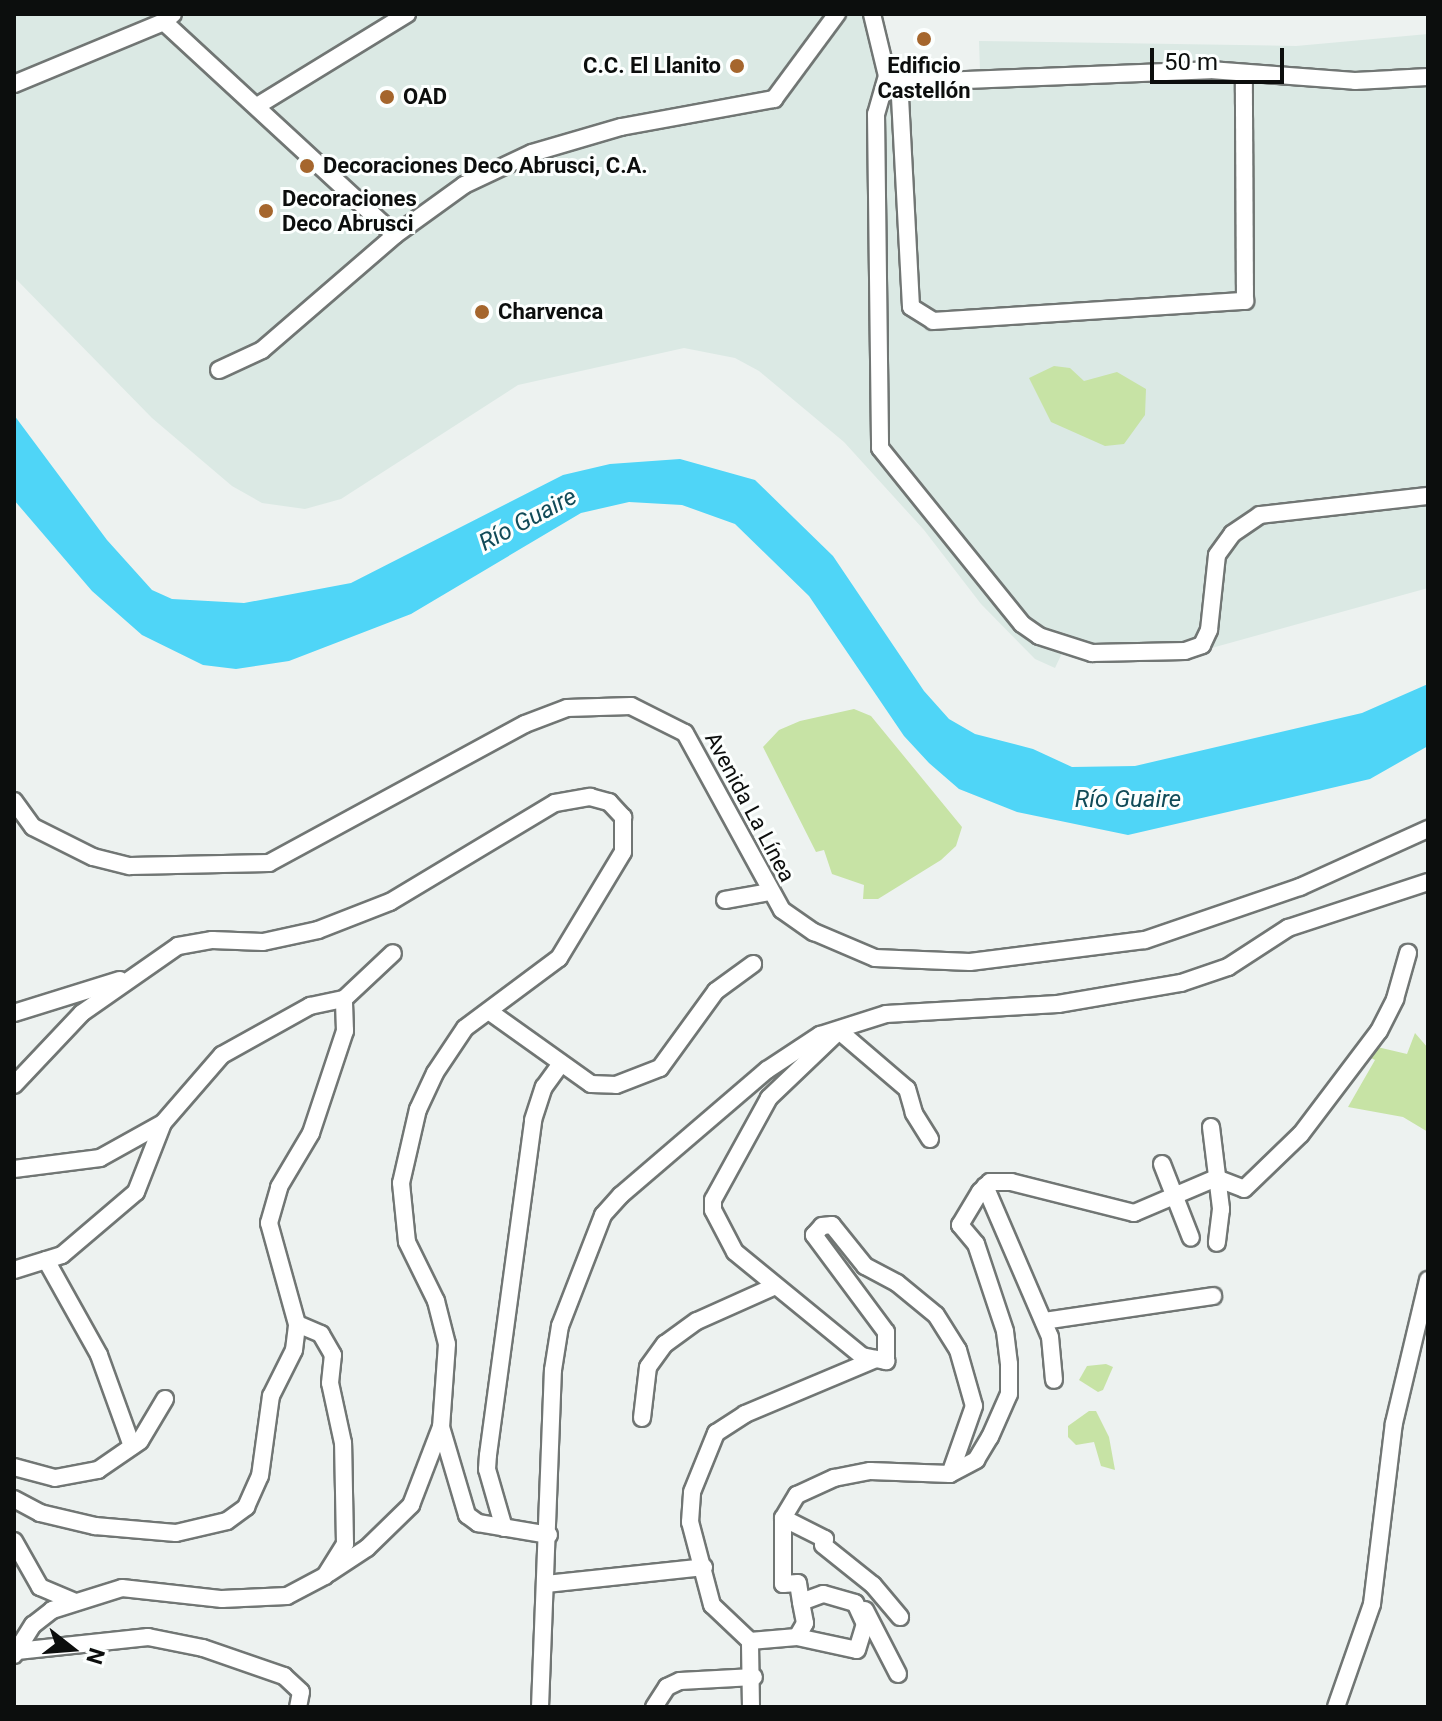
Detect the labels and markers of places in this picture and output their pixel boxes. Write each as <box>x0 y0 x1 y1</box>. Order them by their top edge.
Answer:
marker: Edificio Castellón <box>915 30 933 48</box>
place label: Edificio Castellón <box>877 52 971 104</box>
place label: C.C. El Llanito <box>583 53 721 79</box>
marker: C.C. El Llanito <box>728 57 746 75</box>
place label: OAD <box>403 84 447 110</box>
marker: OAD <box>378 88 396 106</box>
place label: Decoraciones Deco Abrusci, C.A. <box>323 153 648 179</box>
marker: Decoraciones Deco Abrusci, C.A. <box>298 157 316 175</box>
place label: Decoraciones Deco Abrusci <box>282 185 417 236</box>
marker: Decoraciones Deco Abrusci <box>257 202 275 220</box>
place label: Charvenca <box>498 299 603 325</box>
marker: Charvenca <box>473 303 491 321</box>

